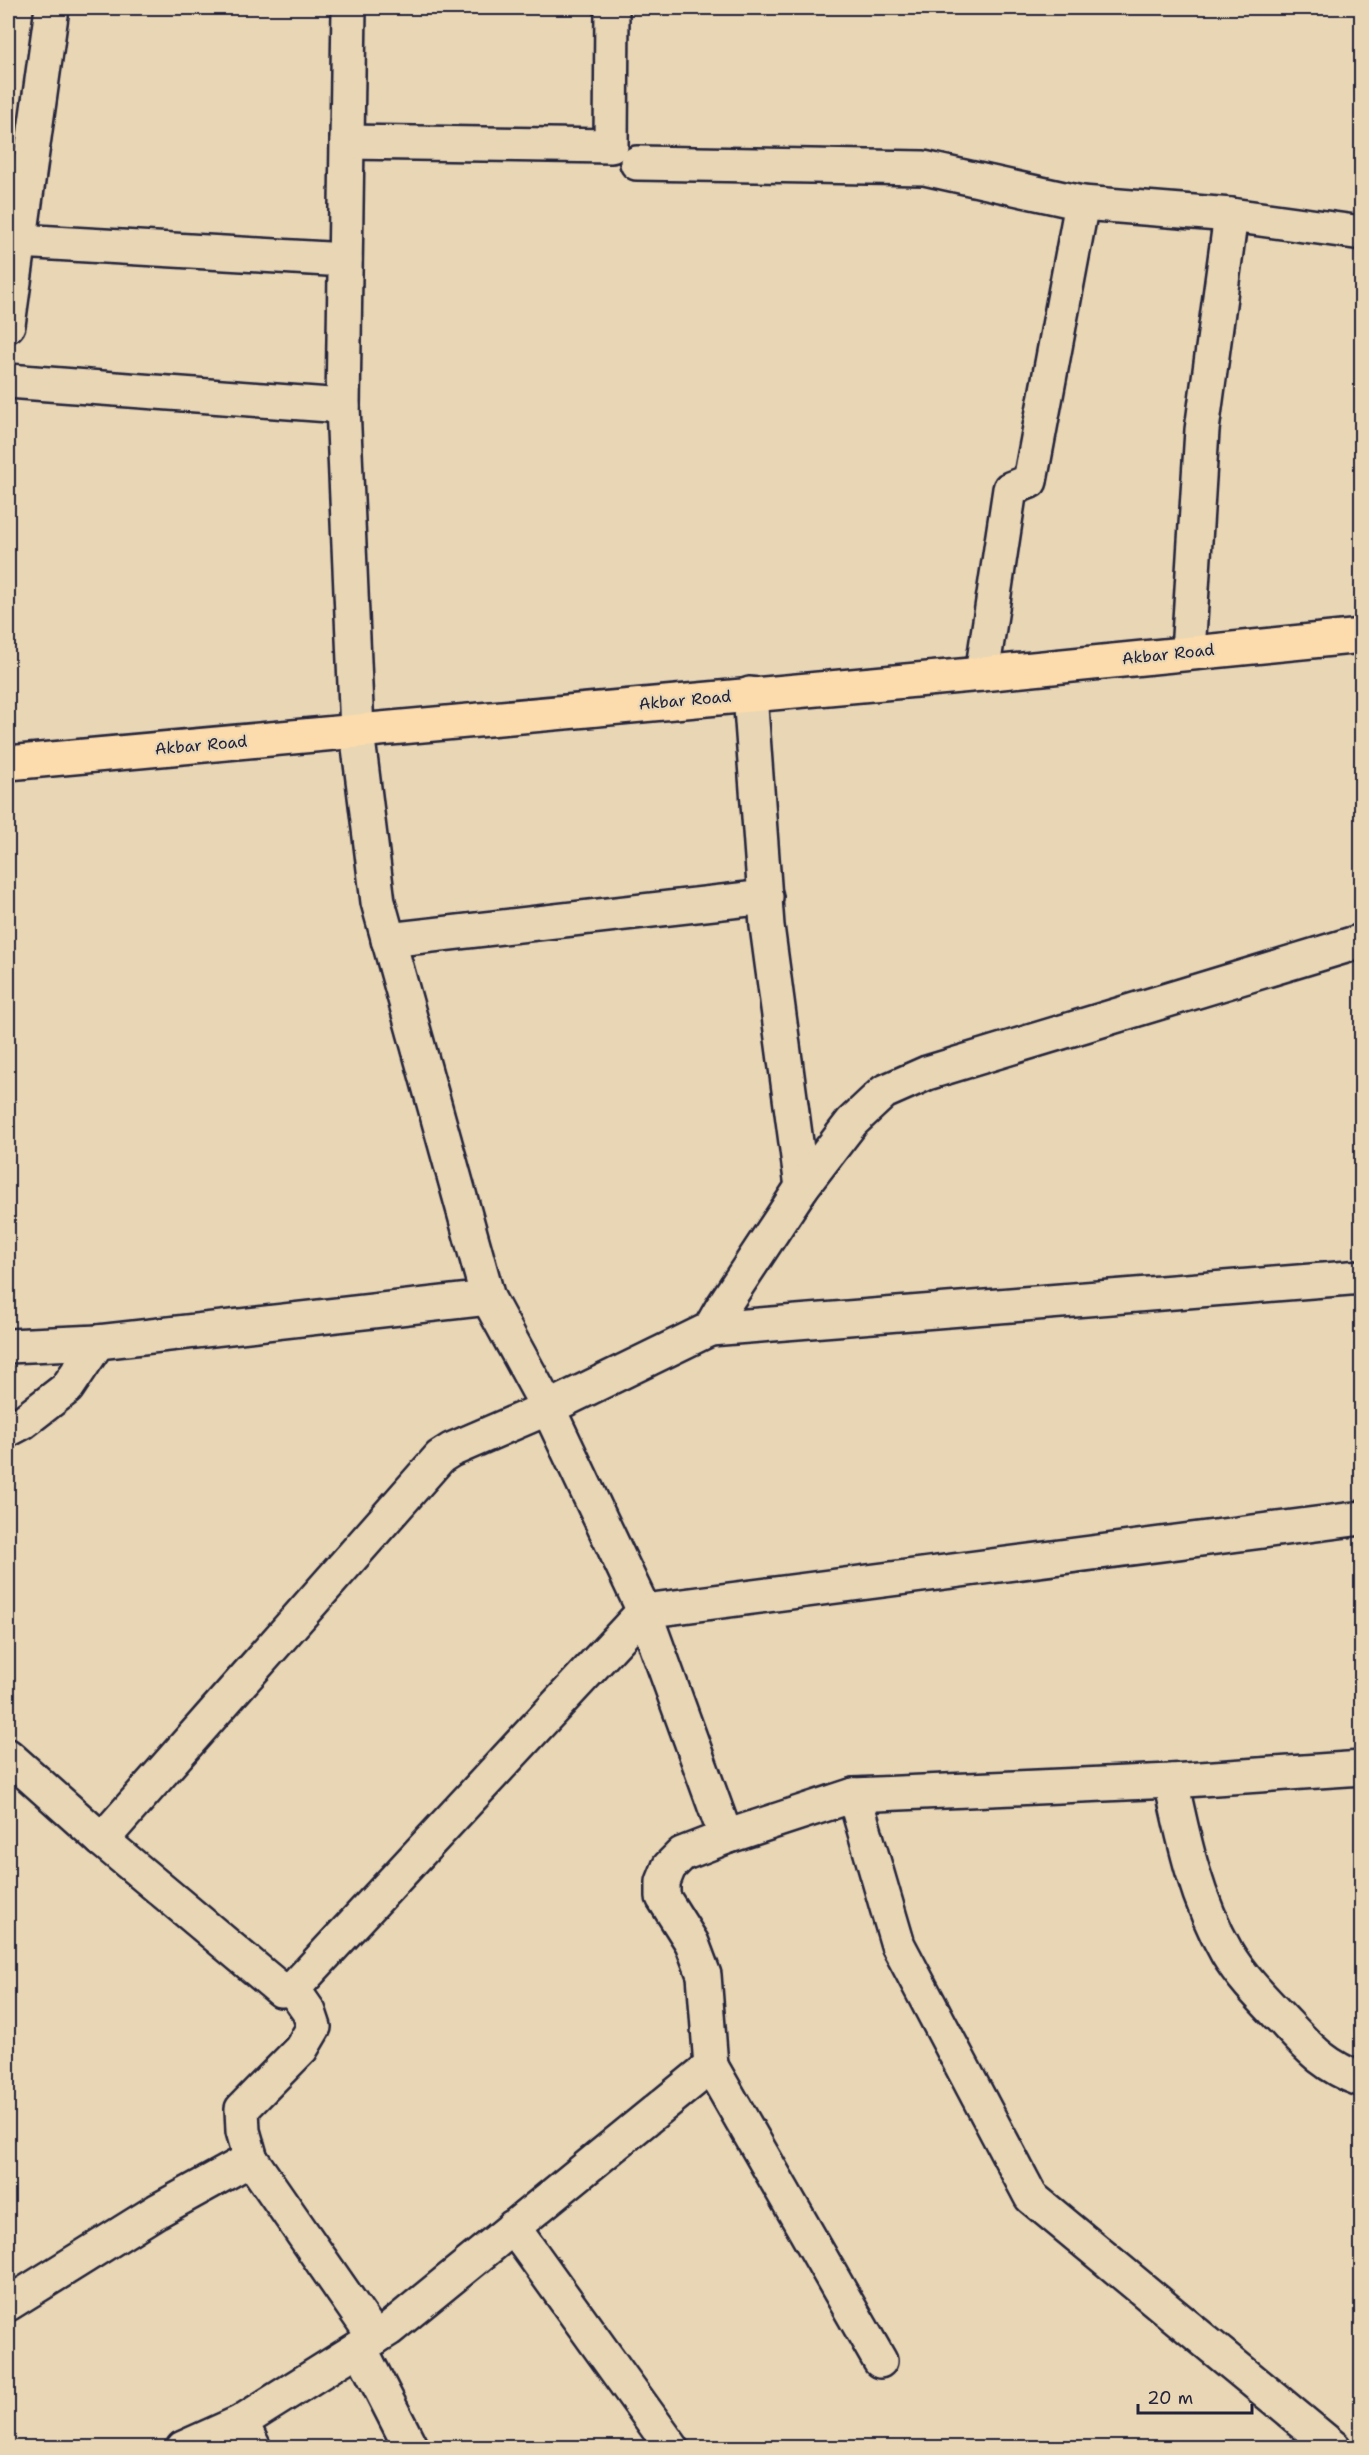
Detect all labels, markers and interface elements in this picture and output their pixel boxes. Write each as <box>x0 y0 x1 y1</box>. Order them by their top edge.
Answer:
street label: Akbar Road <box>1121 639 1215 669</box>
street label: Akbar Road <box>638 685 732 715</box>
street label: Akbar Road <box>154 730 248 760</box>
scale bar <box>1138 2377 1252 2415</box>
text: 20 m <box>1147 2386 1193 2410</box>

